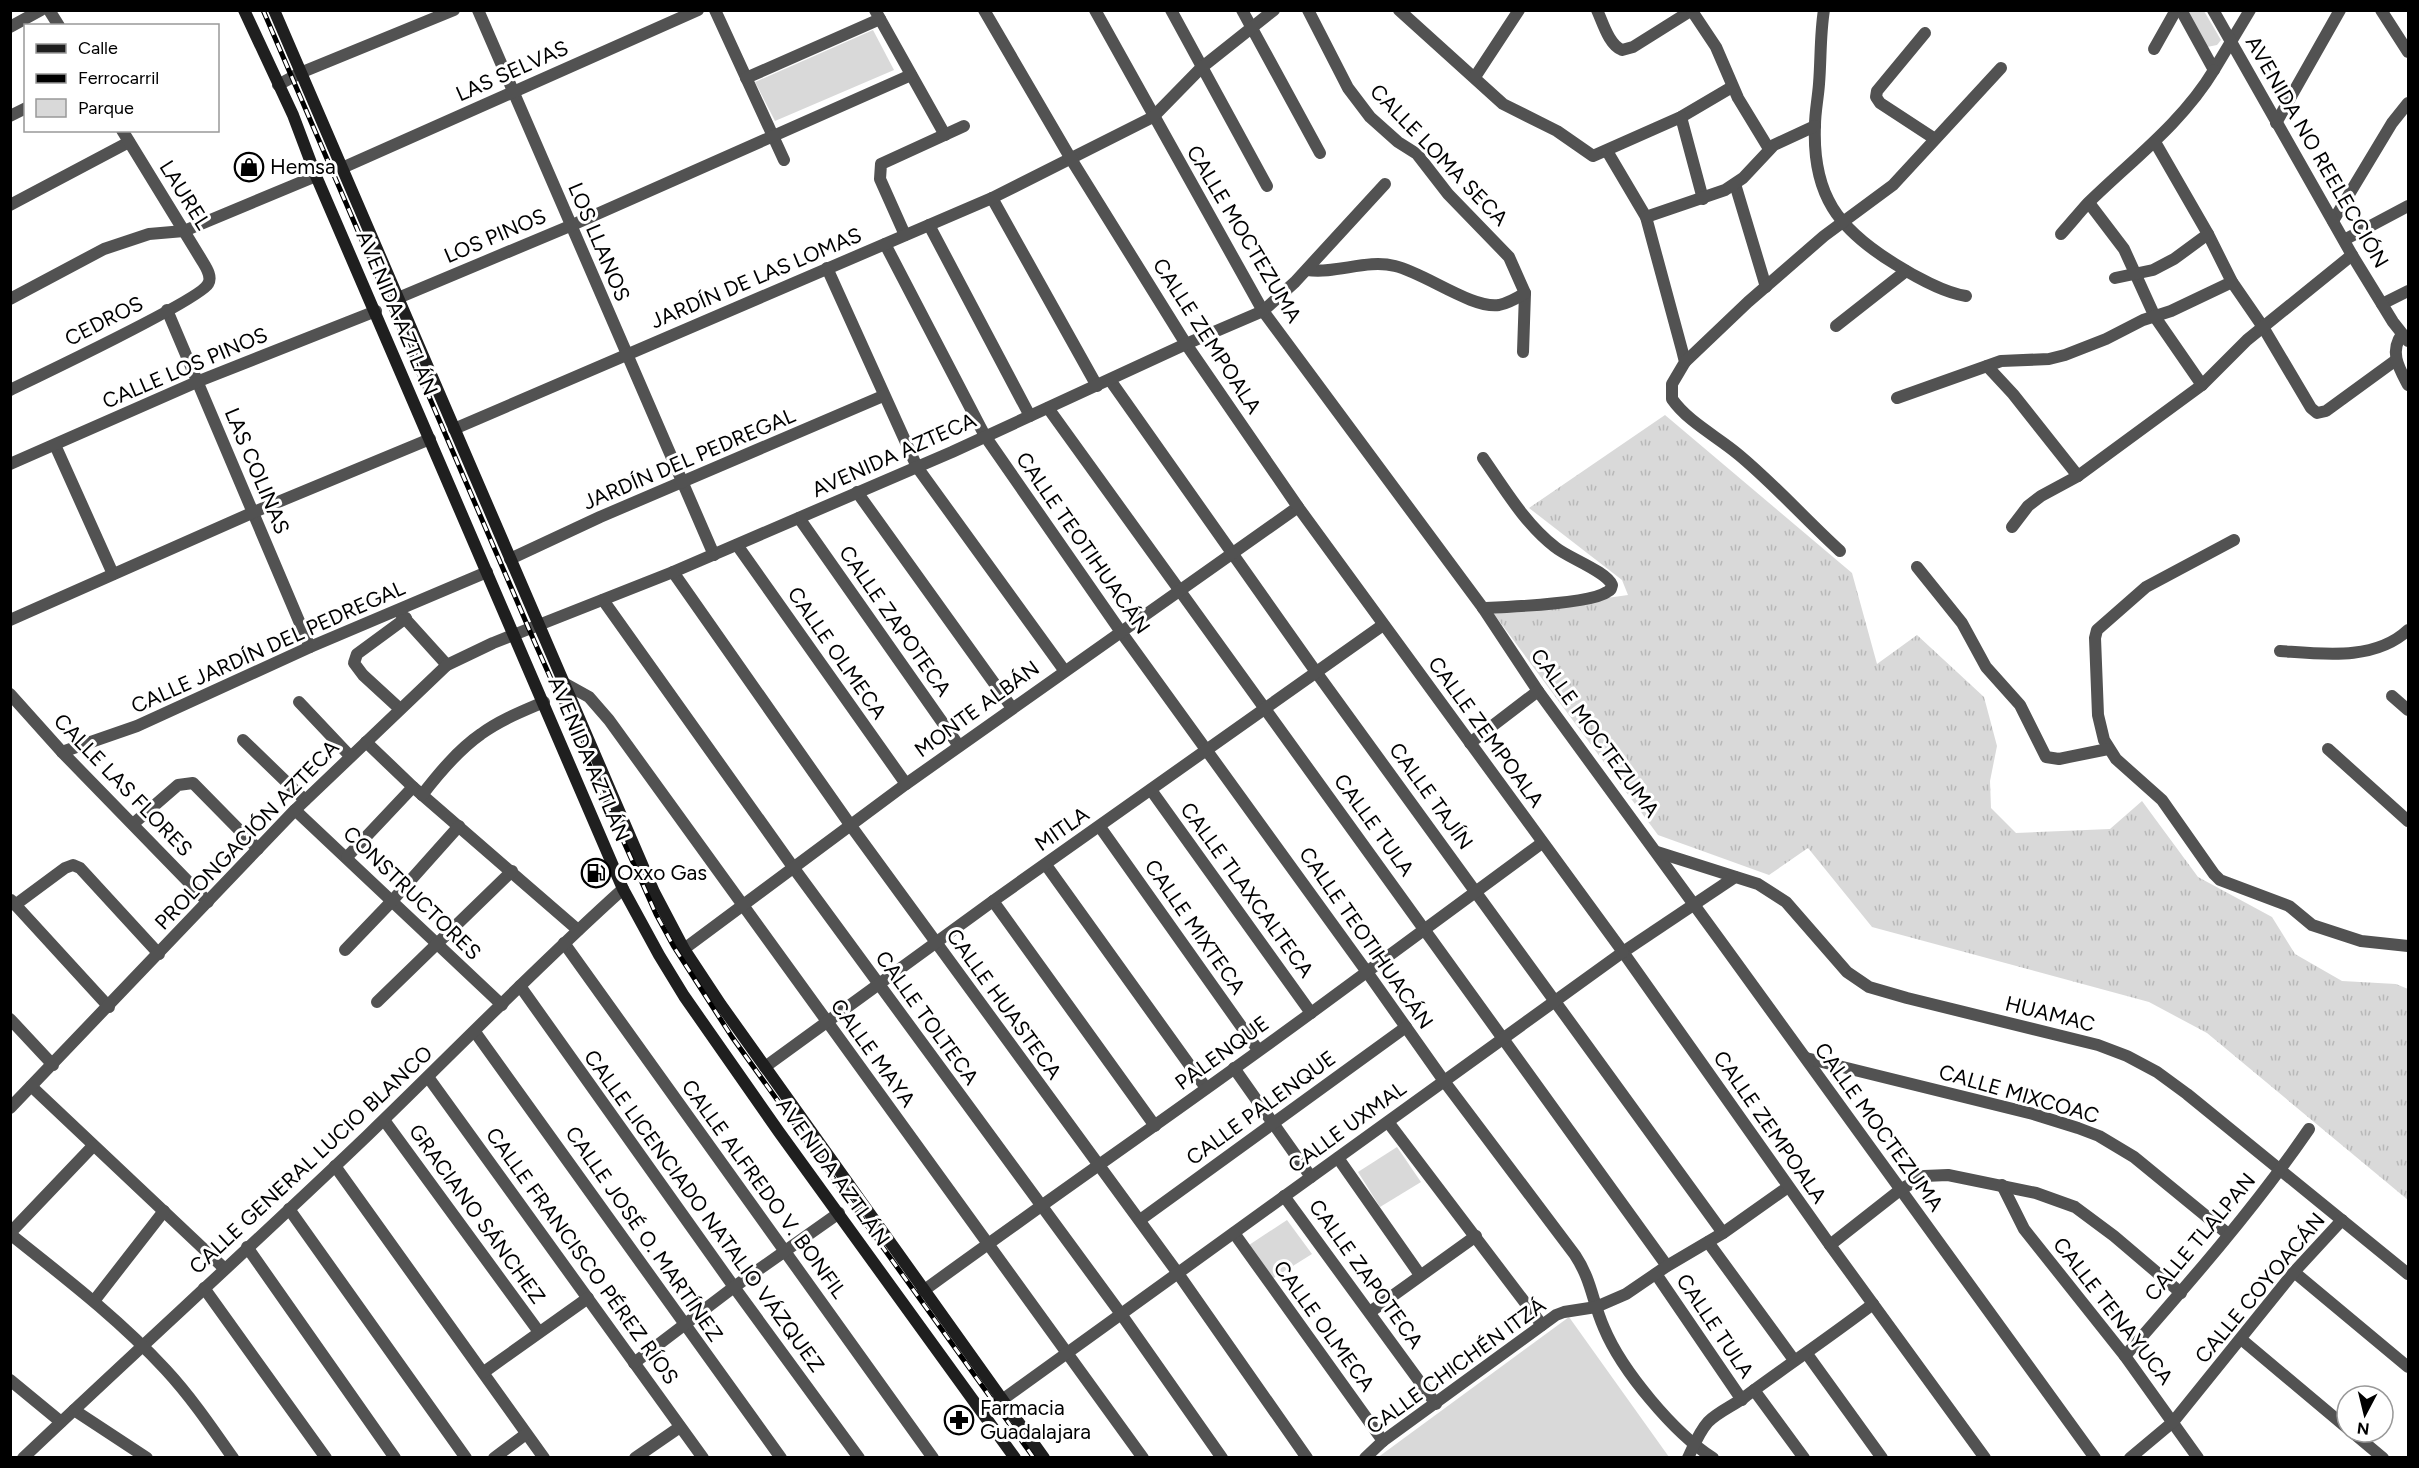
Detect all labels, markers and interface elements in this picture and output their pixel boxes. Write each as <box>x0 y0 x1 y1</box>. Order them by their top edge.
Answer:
legend <box>24 24 219 132</box>
street label: AVENIDA NO REELECCIÓN <box>2241 31 2394 272</box>
street label: LAS SELVAS <box>452 35 572 106</box>
text: Calle <box>78 37 118 59</box>
text: Ferrocarril <box>78 67 159 89</box>
street label: CALLE LOMA SECA <box>1365 79 1513 231</box>
text: Parque <box>78 97 134 119</box>
street label: CALLE MOCTEZUMA <box>1182 141 1307 327</box>
shop icon: Hemsa <box>233 151 265 183</box>
place label: Hemsa <box>270 154 336 179</box>
street label: LAUREL <box>155 156 216 234</box>
street label: LOS LLANOS <box>563 179 636 305</box>
street label: LOS PINOS <box>440 203 549 268</box>
street label: JARDÍN DE LAS LOMAS <box>647 222 865 333</box>
street label: AVENIDA AZTLÁN <box>351 227 443 399</box>
street label: CALLE ZEMPOALA <box>1148 253 1267 418</box>
street label: CEDROS <box>61 290 147 351</box>
street label: CALLE LOS PINOS <box>98 321 271 414</box>
street label: JARDÍN DEL PEDREGAL <box>579 402 799 515</box>
street label: LAS COLINAS <box>220 404 295 538</box>
street label: AVENIDA AZTECA <box>808 407 980 502</box>
street label: CALLE TEOTIHUACÁN <box>1011 447 1156 638</box>
street label: CALLE ZAPOTECA <box>834 541 957 701</box>
street label: CALLE JARDÍN DEL PEDREGAL <box>127 575 409 718</box>
street label: CALLE OLMECA <box>783 582 892 724</box>
street label: CALLE MOCTEZUMA <box>1526 644 1665 822</box>
street label: CALLE ZEMPOALA <box>1423 651 1550 812</box>
street label: MONTE ALBÁN <box>910 655 1044 762</box>
street label: AVENIDA AZTLÁN <box>543 673 635 845</box>
street label: CALLE LAS FLORES <box>49 708 198 861</box>
street label: PROLONGACIÓN AZTECA <box>149 735 344 935</box>
street label: CALLE TAJÍN <box>1384 737 1479 854</box>
street label: CALLE TULA <box>1329 769 1420 881</box>
street label: CALLE TLAXCALTECA <box>1175 797 1319 982</box>
street label: MITLA <box>1030 801 1094 856</box>
street label: CONSTRUCTORES <box>338 821 486 965</box>
street label: CALLE TEOTIHUACÁN <box>1294 842 1439 1033</box>
street label: CALLE MIXTECA <box>1140 855 1251 999</box>
fuel station icon: Oxxo Gas <box>580 857 612 889</box>
place label: Oxxo Gas <box>617 860 707 885</box>
street label: CALLE HUASTECA <box>941 924 1067 1084</box>
street label: CALLE TOLTECA <box>870 946 984 1090</box>
street label: HUAMAC <box>2003 990 2098 1037</box>
street label: CALLE MAYA <box>826 994 921 1112</box>
street label: PALENQUE <box>1170 1010 1273 1095</box>
street label: CALLE MOCTEZUMA <box>1810 1038 1949 1216</box>
street label: CALLE GENERAL LUCIO BLANCO <box>184 1040 437 1279</box>
street label: CALLE LICENCIADO NATALIO VÁZQUEZ <box>579 1045 830 1377</box>
street label: CALLE PALENQUE <box>1181 1045 1340 1170</box>
street label: CALLE ZEMPOALA <box>1708 1046 1832 1208</box>
street label: CALLE MIXCOAC <box>1936 1059 2102 1128</box>
street label: CALLE ALFREDO V. BONFIL <box>677 1074 852 1303</box>
street label: CALLE UXMAL <box>1283 1075 1411 1178</box>
street label: AVENIDA AZTLÁN <box>771 1093 895 1251</box>
street label: GRACIANO SÁNCHEZ <box>404 1119 551 1308</box>
street label: CALLE JOSÉ O. MARTÍNEZ <box>561 1121 728 1346</box>
street label: CALLE FRANCISCO PÉREZ RÍOS <box>481 1123 684 1389</box>
street label: CALLE TLALPAN <box>2139 1168 2260 1306</box>
street label: CALLE ZAPOTECA <box>1304 1194 1429 1353</box>
street label: CALLE COYOACÁN <box>2189 1207 2330 1368</box>
street label: CALLE TENAYUCA <box>2048 1232 2179 1389</box>
street label: CALLE OLMECA <box>1269 1255 1380 1396</box>
street label: CALLE TULA <box>1671 1269 1759 1383</box>
street label: CALLE CHICHÉN ITZÁ <box>1361 1292 1550 1439</box>
north arrow <box>2335 1384 2395 1444</box>
place label: Farmacia Guadalajara <box>980 1395 1091 1444</box>
pharmacy icon: Farmacia Guadalajara <box>943 1404 975 1436</box>
text: N <box>2356 1418 2371 1439</box>

